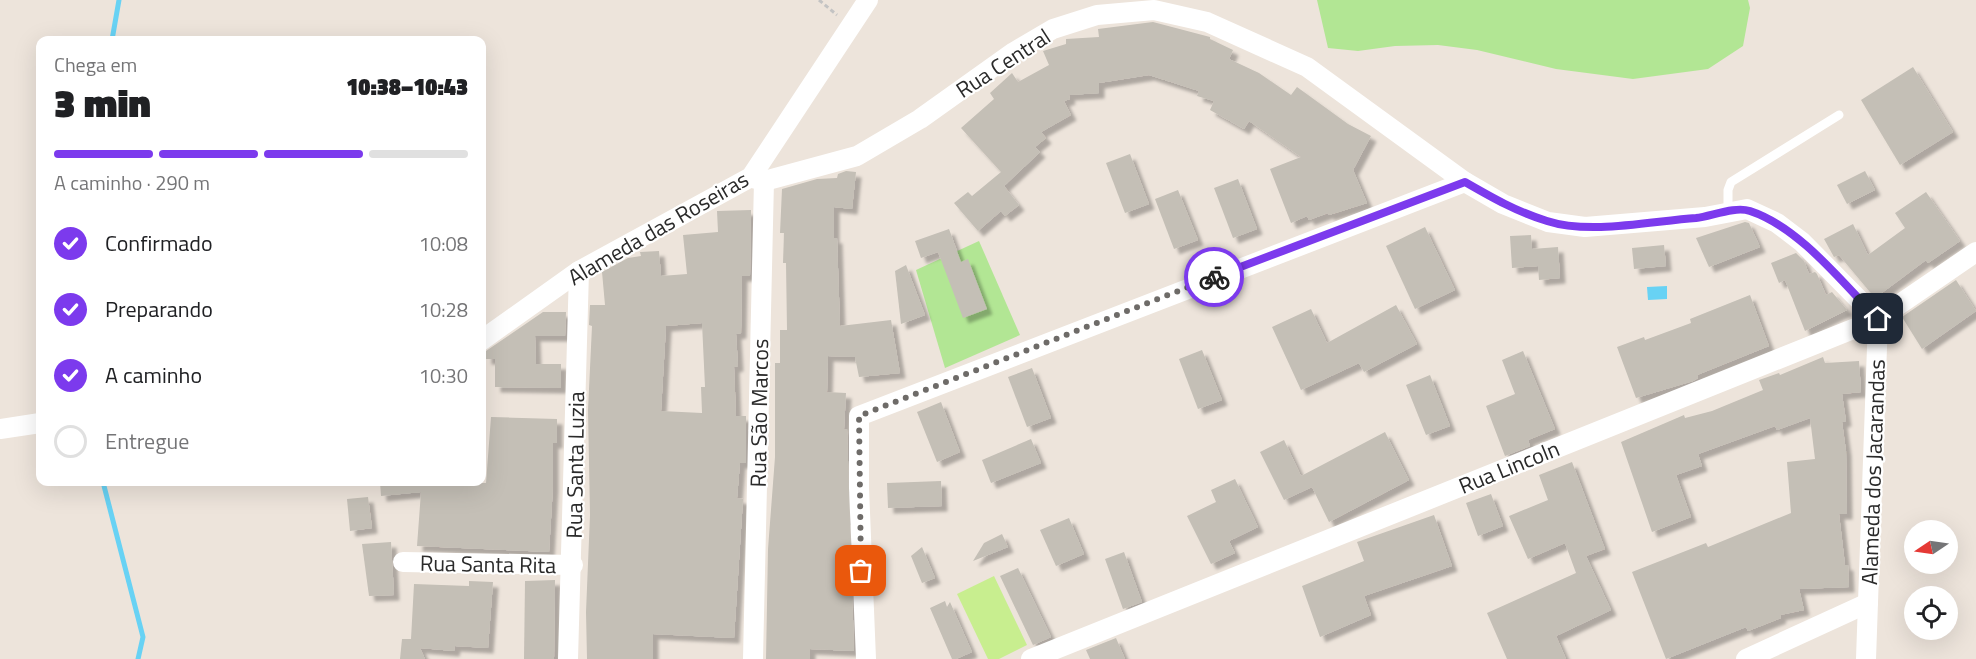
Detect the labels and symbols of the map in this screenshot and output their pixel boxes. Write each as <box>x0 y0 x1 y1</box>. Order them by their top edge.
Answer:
street label: Rua Central <box>949 20 1057 106</box>
street label: Alameda das Roseiras <box>561 162 755 294</box>
courier <box>1184 247 1244 307</box>
pin <box>1852 293 1903 344</box>
street label: Rua São Marcos <box>741 338 777 488</box>
street label: Alameda dos Jacarandas <box>1852 359 1894 585</box>
street label: Rua Santa Luzia <box>557 391 593 539</box>
street label: Rua Lincoln <box>1453 431 1565 503</box>
north arrow <box>1904 520 1958 574</box>
pin <box>835 545 886 596</box>
street label: Rua Santa Rita <box>419 546 557 582</box>

